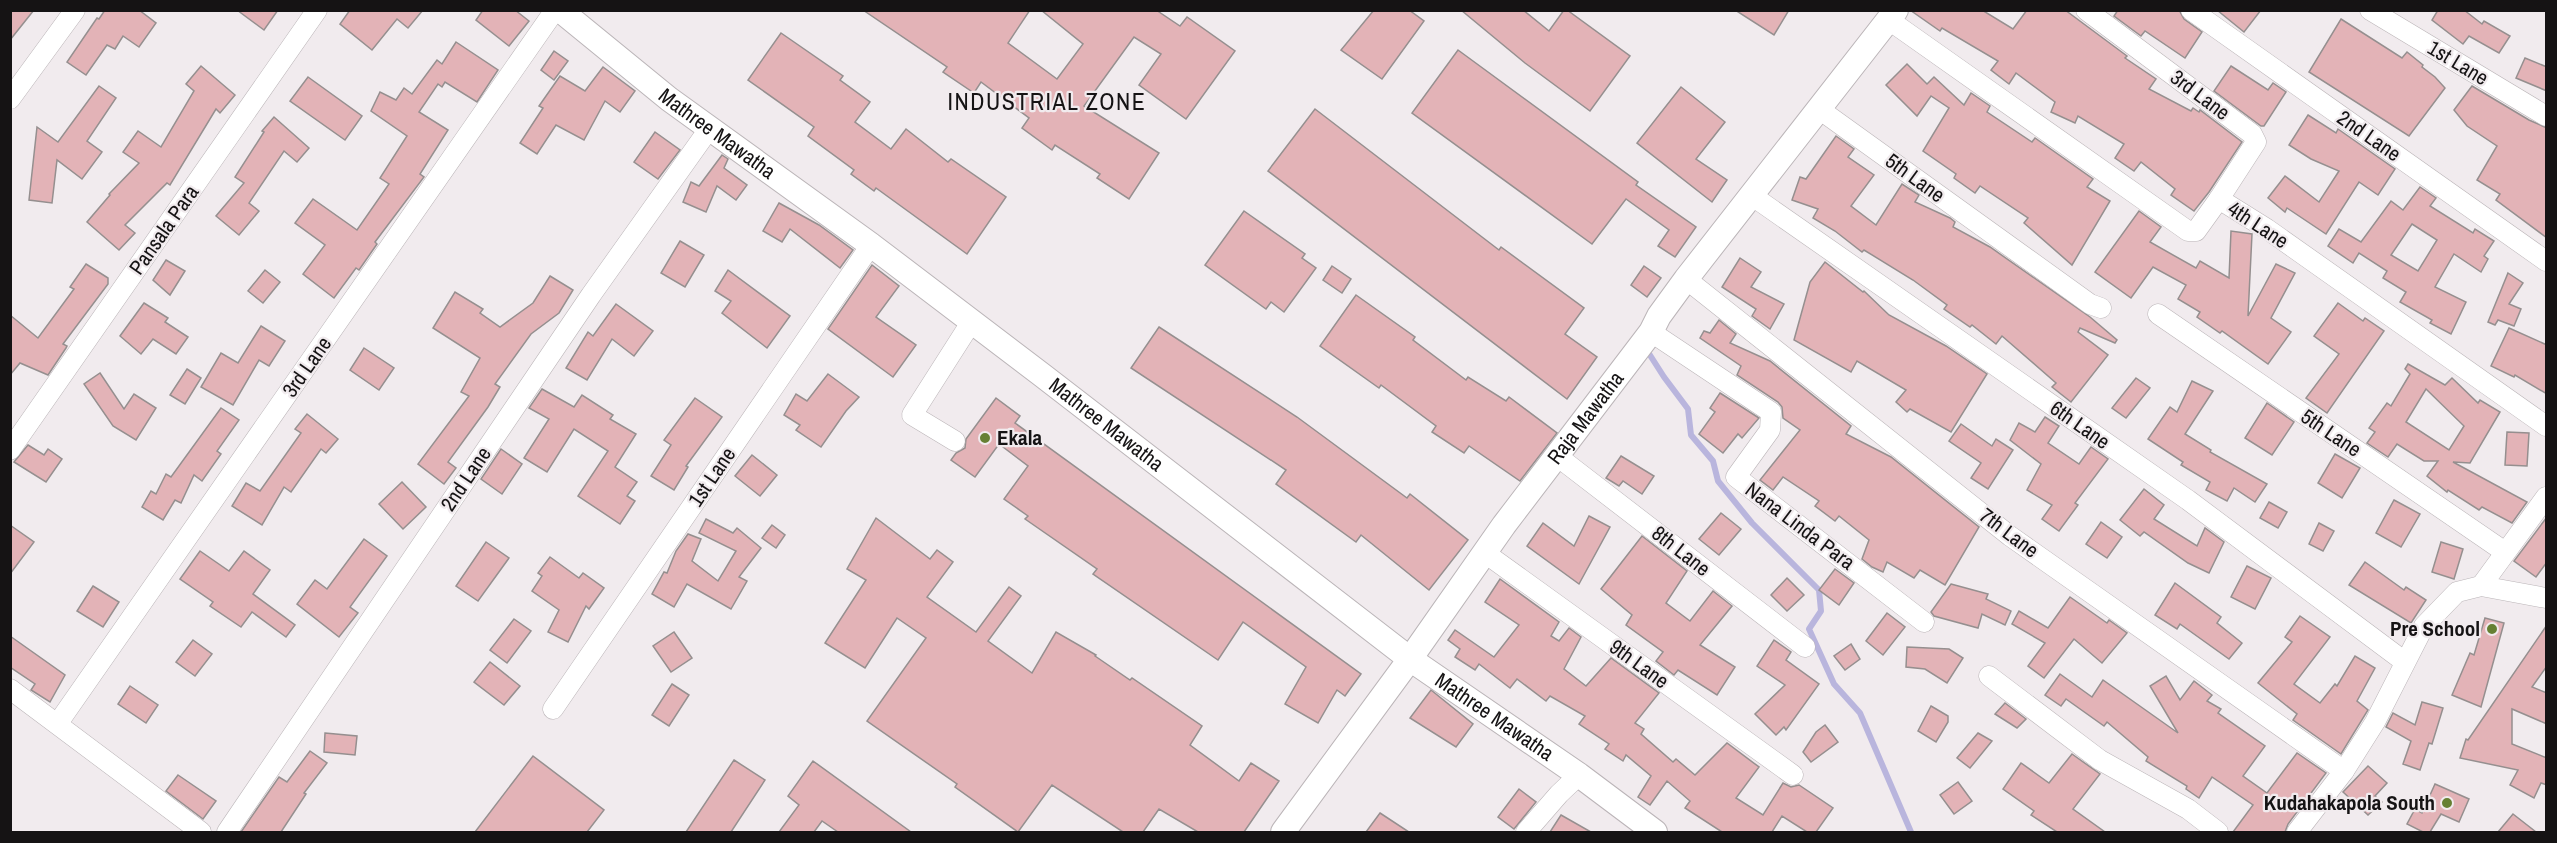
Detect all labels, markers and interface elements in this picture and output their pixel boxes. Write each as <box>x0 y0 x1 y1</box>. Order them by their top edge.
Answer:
street label: 1st Lane <box>2422 33 2494 92</box>
street label: 3rd Lane <box>2164 63 2236 127</box>
street label: Mathree Mawatha <box>653 81 782 186</box>
district label: INDUSTRIAL ZONE <box>948 85 1146 117</box>
street label: 2nd Lane <box>2332 103 2407 168</box>
street label: 5th Lane <box>1880 146 1951 209</box>
street label: Pansala Para <box>122 179 205 280</box>
street label: 4th Lane <box>2222 194 2294 255</box>
street label: 3rd Lane <box>275 331 338 403</box>
street label: Raja Mawatha <box>1540 365 1630 470</box>
street label: Mathree Mawatha <box>1043 371 1170 478</box>
street label: 6th Lane <box>2045 393 2116 456</box>
street label: 5th Lane <box>2295 402 2367 463</box>
place label: Ekala <box>997 423 1042 452</box>
marker: Ekala <box>978 431 992 445</box>
street label: 2nd Lane <box>433 441 498 517</box>
street label: 1st Lane <box>681 441 742 512</box>
street label: Nana Linda Para <box>1740 475 1861 577</box>
street label: 7th Lane <box>1974 501 2045 564</box>
street label: 8th Lane <box>1646 519 1717 583</box>
place label: Pre School <box>2390 614 2480 643</box>
marker: Pre School <box>2485 622 2499 636</box>
street label: 9th Lane <box>1604 632 1675 695</box>
street label: Mathree Mawatha <box>1430 666 1560 768</box>
place label: Kudahakapola South <box>2264 788 2435 817</box>
marker: Kudahakapola South <box>2440 796 2454 810</box>

